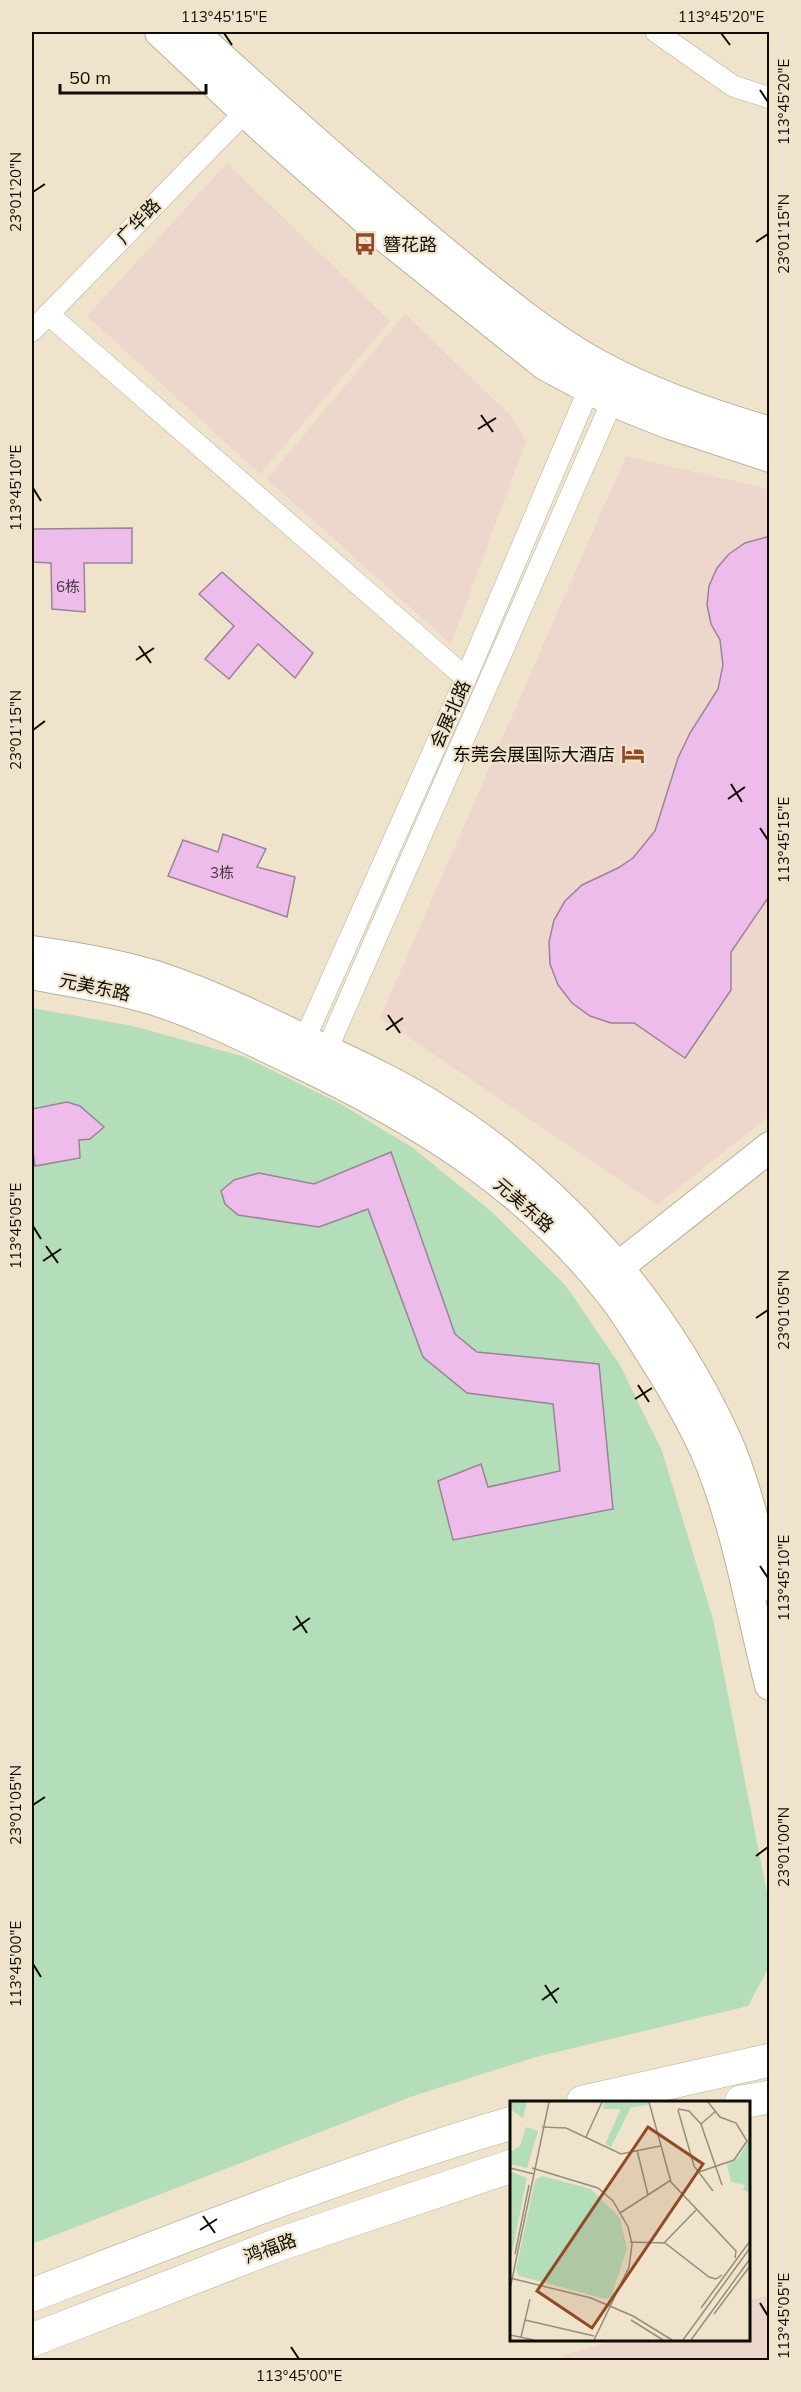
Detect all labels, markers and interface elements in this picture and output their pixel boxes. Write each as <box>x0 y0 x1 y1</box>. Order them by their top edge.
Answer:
text: 113°45'15"E <box>181 7 267 26</box>
text: 113°45'20"E <box>678 7 764 26</box>
scale bar <box>60 57 206 95</box>
text: 113°45'20"E <box>774 59 793 145</box>
text: 50 m <box>69 66 111 89</box>
text: 23°01'20"N <box>6 152 25 232</box>
street label: 广华路 <box>111 194 165 248</box>
text: 23°01'15"N <box>774 194 793 274</box>
bus stop icon: 簪花路 <box>352 231 378 257</box>
place label: 簪花路 <box>383 233 437 256</box>
text: 113°45'10"E <box>6 445 25 531</box>
house number: 6栋 <box>56 577 80 596</box>
street label: 会展北路 <box>425 676 475 752</box>
text: 23°01'15"N <box>6 690 25 770</box>
hotel icon: 东莞会展国际大酒店 <box>620 741 646 767</box>
place label: 东莞会展国际大酒店 <box>453 743 615 766</box>
text: 113°45'15"E <box>774 797 793 883</box>
house number: 3栋 <box>210 863 234 882</box>
street label: 元美东路 <box>57 968 133 1006</box>
street label: 元美东路 <box>489 1173 559 1237</box>
text: 113°45'05"E <box>6 1183 25 1269</box>
text: 23°01'05"N <box>774 1270 793 1350</box>
text: 113°45'10"E <box>774 1535 793 1621</box>
text: 23°01'05"N <box>6 1765 25 1845</box>
text: 23°01'00"N <box>774 1807 793 1887</box>
text: 113°45'00"E <box>6 1921 25 2007</box>
inset map <box>510 2101 750 2341</box>
street label: 鸿福路 <box>241 2228 299 2268</box>
text: 113°45'05"E <box>774 2273 793 2359</box>
text: 113°45'00"E <box>256 2366 342 2385</box>

